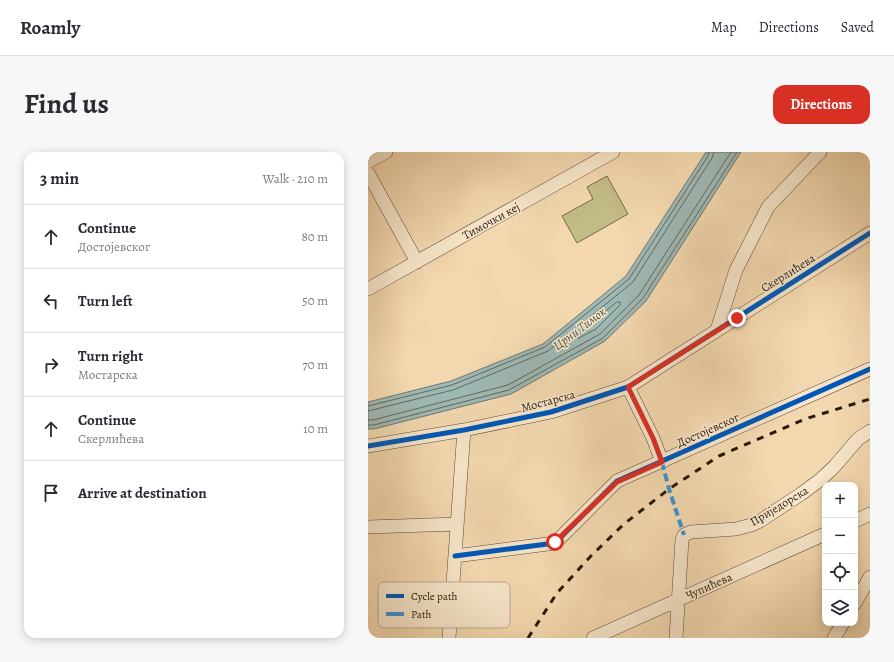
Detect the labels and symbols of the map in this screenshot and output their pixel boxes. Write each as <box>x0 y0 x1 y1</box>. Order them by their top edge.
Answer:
street label: Тимочки кеј <box>459 199 523 243</box>
street label: Скерлићева <box>758 250 819 296</box>
water label: Црни Тимок <box>549 303 609 354</box>
route end <box>728 309 746 327</box>
street label: Мостарска <box>519 386 577 416</box>
street label: Достојевског <box>674 409 742 451</box>
street label: Приједорска <box>747 482 812 530</box>
route start <box>546 533 564 551</box>
street label: Чупићева <box>683 568 735 603</box>
legend <box>378 582 510 628</box>
text: Cycle path <box>411 589 458 604</box>
text: Path <box>411 607 432 622</box>

